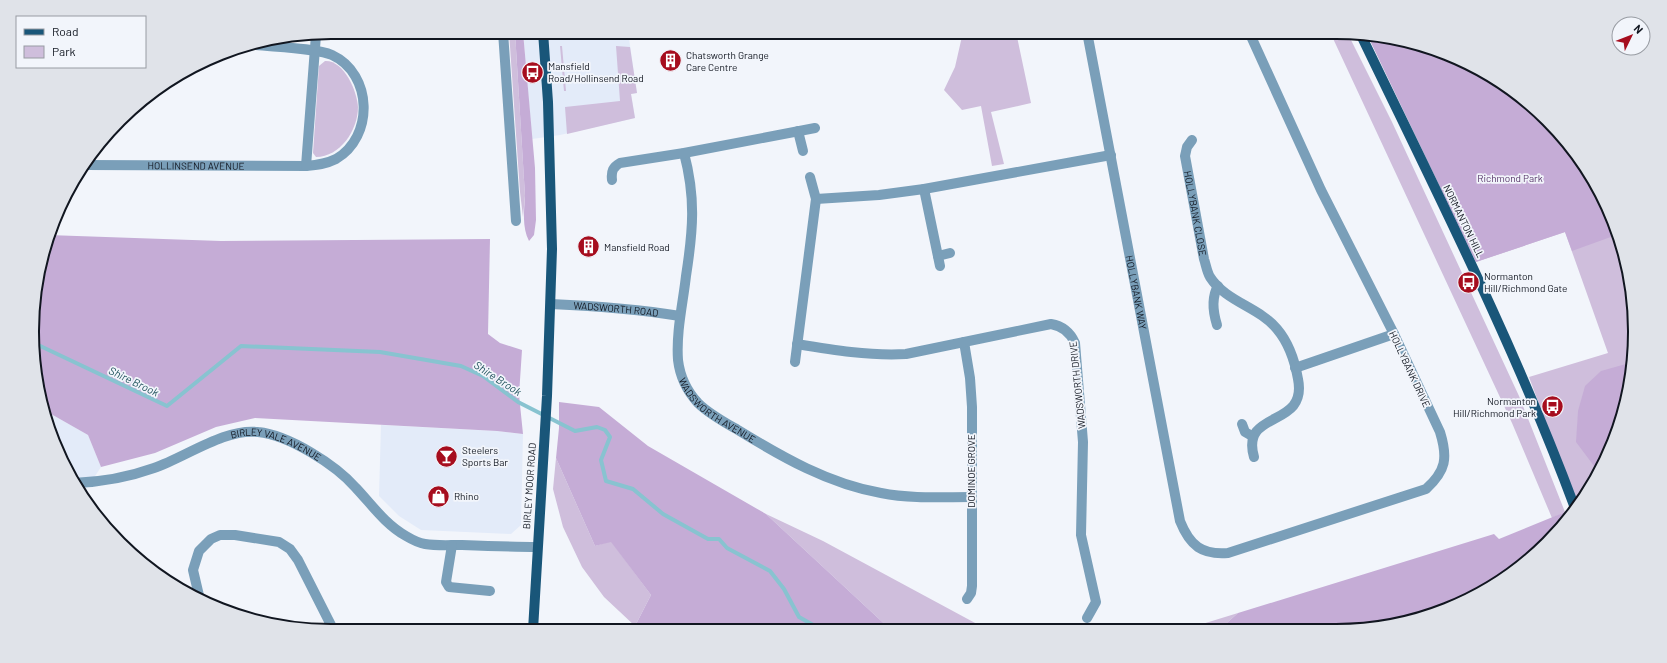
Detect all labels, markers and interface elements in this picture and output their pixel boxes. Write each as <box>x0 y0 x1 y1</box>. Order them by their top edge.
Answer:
legend <box>16 16 146 68</box>
north arrow <box>1611 16 1651 56</box>
text: N <box>1631 22 1646 36</box>
text: Road <box>52 24 79 38</box>
text: Park <box>52 44 76 58</box>
building icon: Chatsworth Grange Care Centre <box>658 48 684 74</box>
place label: Chatsworth Grange Care Centre <box>686 49 769 73</box>
bus stop icon: Mansfield Road/Hollinsend Road <box>519 59 545 85</box>
place label: Mansfield Road/Hollinsend Road <box>548 60 644 84</box>
street label: HOLLINSEND AVENUE <box>147 159 245 172</box>
street label: HOLLYBANK CLOSE <box>1182 170 1209 257</box>
park label: Richmond Park <box>1477 172 1543 184</box>
street label: NORMANTON HILL <box>1441 183 1487 260</box>
building icon: Mansfield Road <box>575 234 601 260</box>
place label: Mansfield Road <box>604 241 670 253</box>
street label: HOLLYBANK WAY <box>1124 254 1150 331</box>
bus stop icon: Normanton Hill/Richmond Gate <box>1455 269 1481 295</box>
place label: Normanton Hill/Richmond Gate <box>1484 270 1567 294</box>
street label: WADSWORTH ROAD <box>573 299 659 319</box>
street label: HOLLYBANK DRIVE <box>1387 329 1433 409</box>
street label: WADSWORTH DRIVE <box>1066 341 1088 429</box>
water label: Shire Brook <box>472 358 525 398</box>
water label: Shire Brook <box>107 363 162 399</box>
street label: WADSWORTH AVENUE <box>677 376 758 445</box>
bus stop icon: Normanton Hill/Richmond Park <box>1539 394 1565 420</box>
place label: Normanton Hill/Richmond Park <box>1453 395 1536 419</box>
street label: BIRLEY VALE AVENUE <box>229 426 323 463</box>
street label: DOMINOE GROVE <box>965 434 977 508</box>
street label: BIRLEY MOOR ROAD <box>520 442 538 530</box>
bar icon: Steelers Sports Bar <box>434 443 460 469</box>
place label: Steelers Sports Bar <box>462 444 508 468</box>
shop icon: Rhino <box>425 483 451 509</box>
place label: Rhino <box>454 490 479 502</box>

